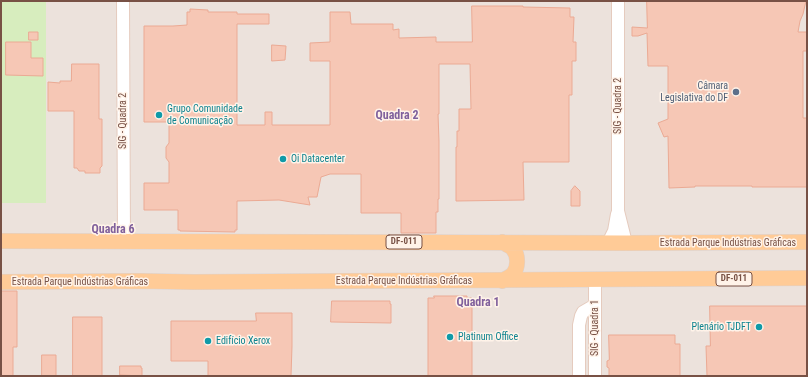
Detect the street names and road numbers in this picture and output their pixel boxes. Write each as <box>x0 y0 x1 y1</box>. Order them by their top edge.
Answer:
street label: SIG - Quadra 2 <box>612 78 624 134</box>
street label: SIG - Quadra 2 <box>117 93 129 149</box>
road number: DF-011 <box>386 235 422 249</box>
street label: Estrada Parque Indústrias Gráficas <box>660 237 796 249</box>
road number: DF-011 <box>716 272 752 286</box>
street label: Estrada Parque Indústrias Gráficas <box>336 275 472 287</box>
street label: Estrada Parque Indústrias Gráficas <box>12 276 148 288</box>
street label: SIG - Quadra 1 <box>589 300 601 356</box>

